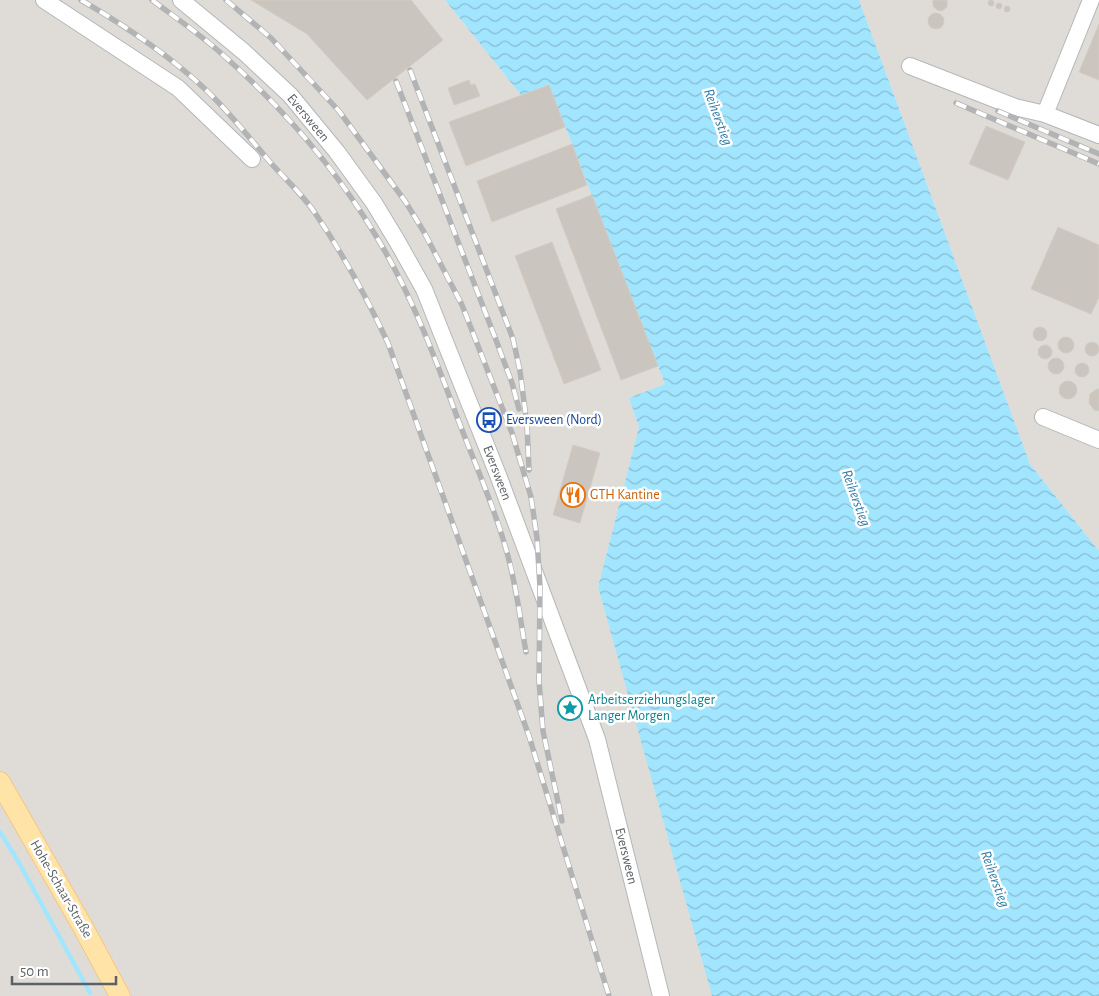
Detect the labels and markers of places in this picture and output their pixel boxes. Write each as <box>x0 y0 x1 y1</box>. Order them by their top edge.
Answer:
bus stop icon: Eversween (Nord) <box>476 407 502 433</box>
place label: Eversween (Nord) <box>506 413 602 427</box>
restaurant icon: GTH Kantine <box>560 482 586 508</box>
place label: GTH Kantine <box>590 488 660 502</box>
place label: Arbeitserziehungslager Langer Morgen <box>588 693 715 723</box>
place icon: Arbeitserziehungslager Langer Morgen <box>557 695 583 721</box>

